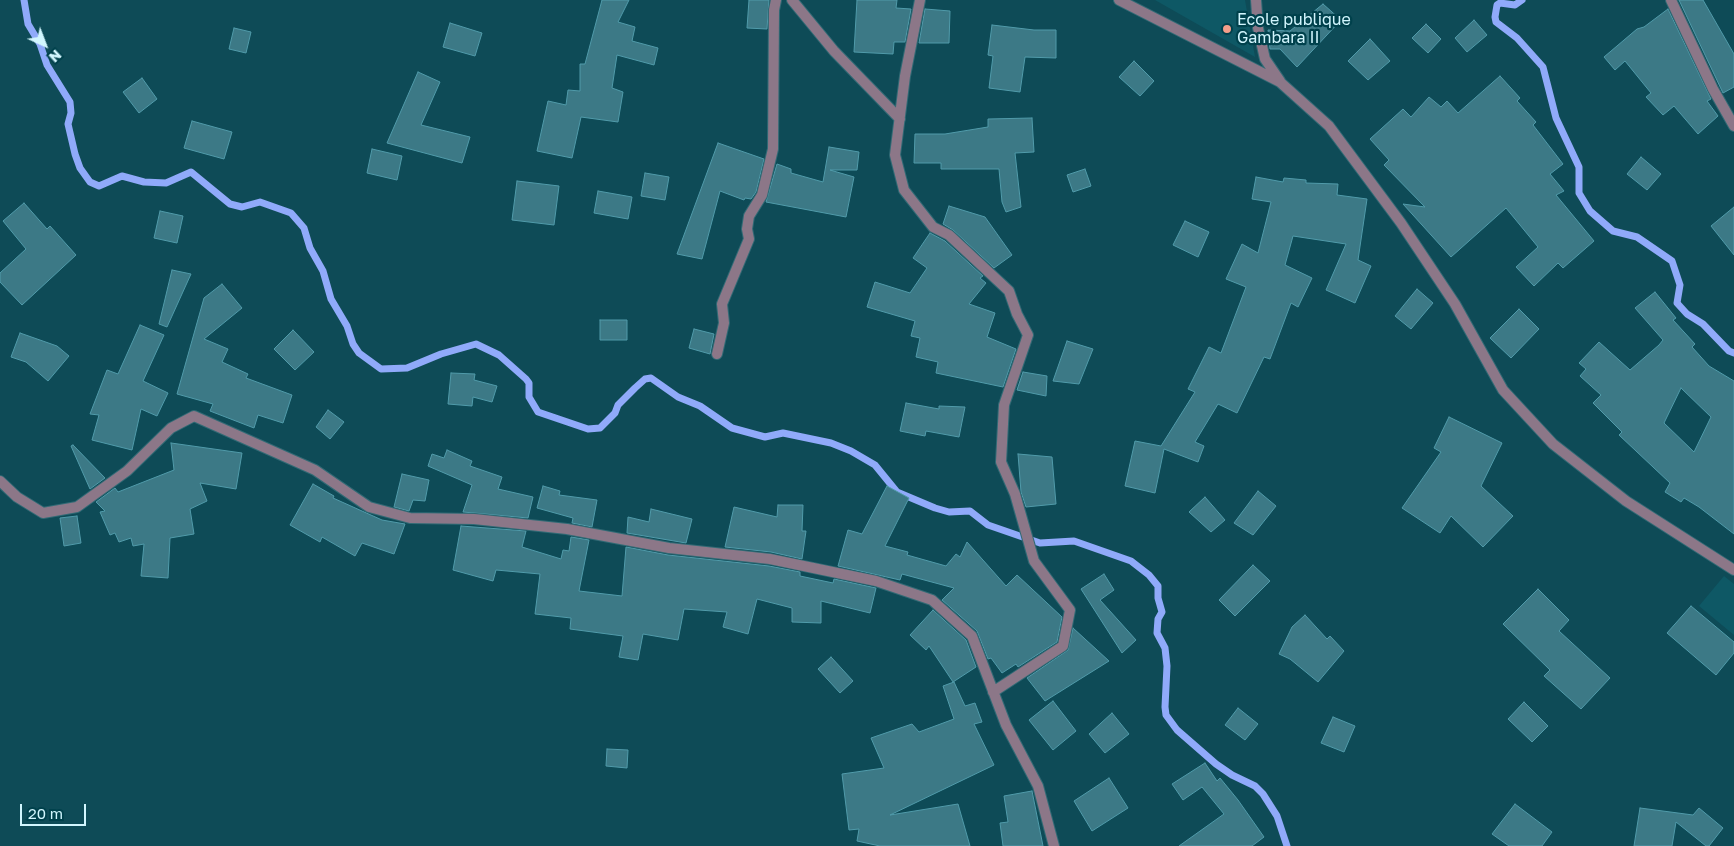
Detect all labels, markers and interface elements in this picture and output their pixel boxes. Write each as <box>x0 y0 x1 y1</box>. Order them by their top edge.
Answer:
place label: Ecole publique Gambara II <box>1237 10 1351 48</box>
north arrow <box>20 20 70 70</box>
marker: Ecole publique Gambara II <box>1221 23 1233 35</box>
text: N <box>46 46 65 66</box>
scale bar <box>22 794 89 826</box>
text: 20 m <box>28 804 63 822</box>

